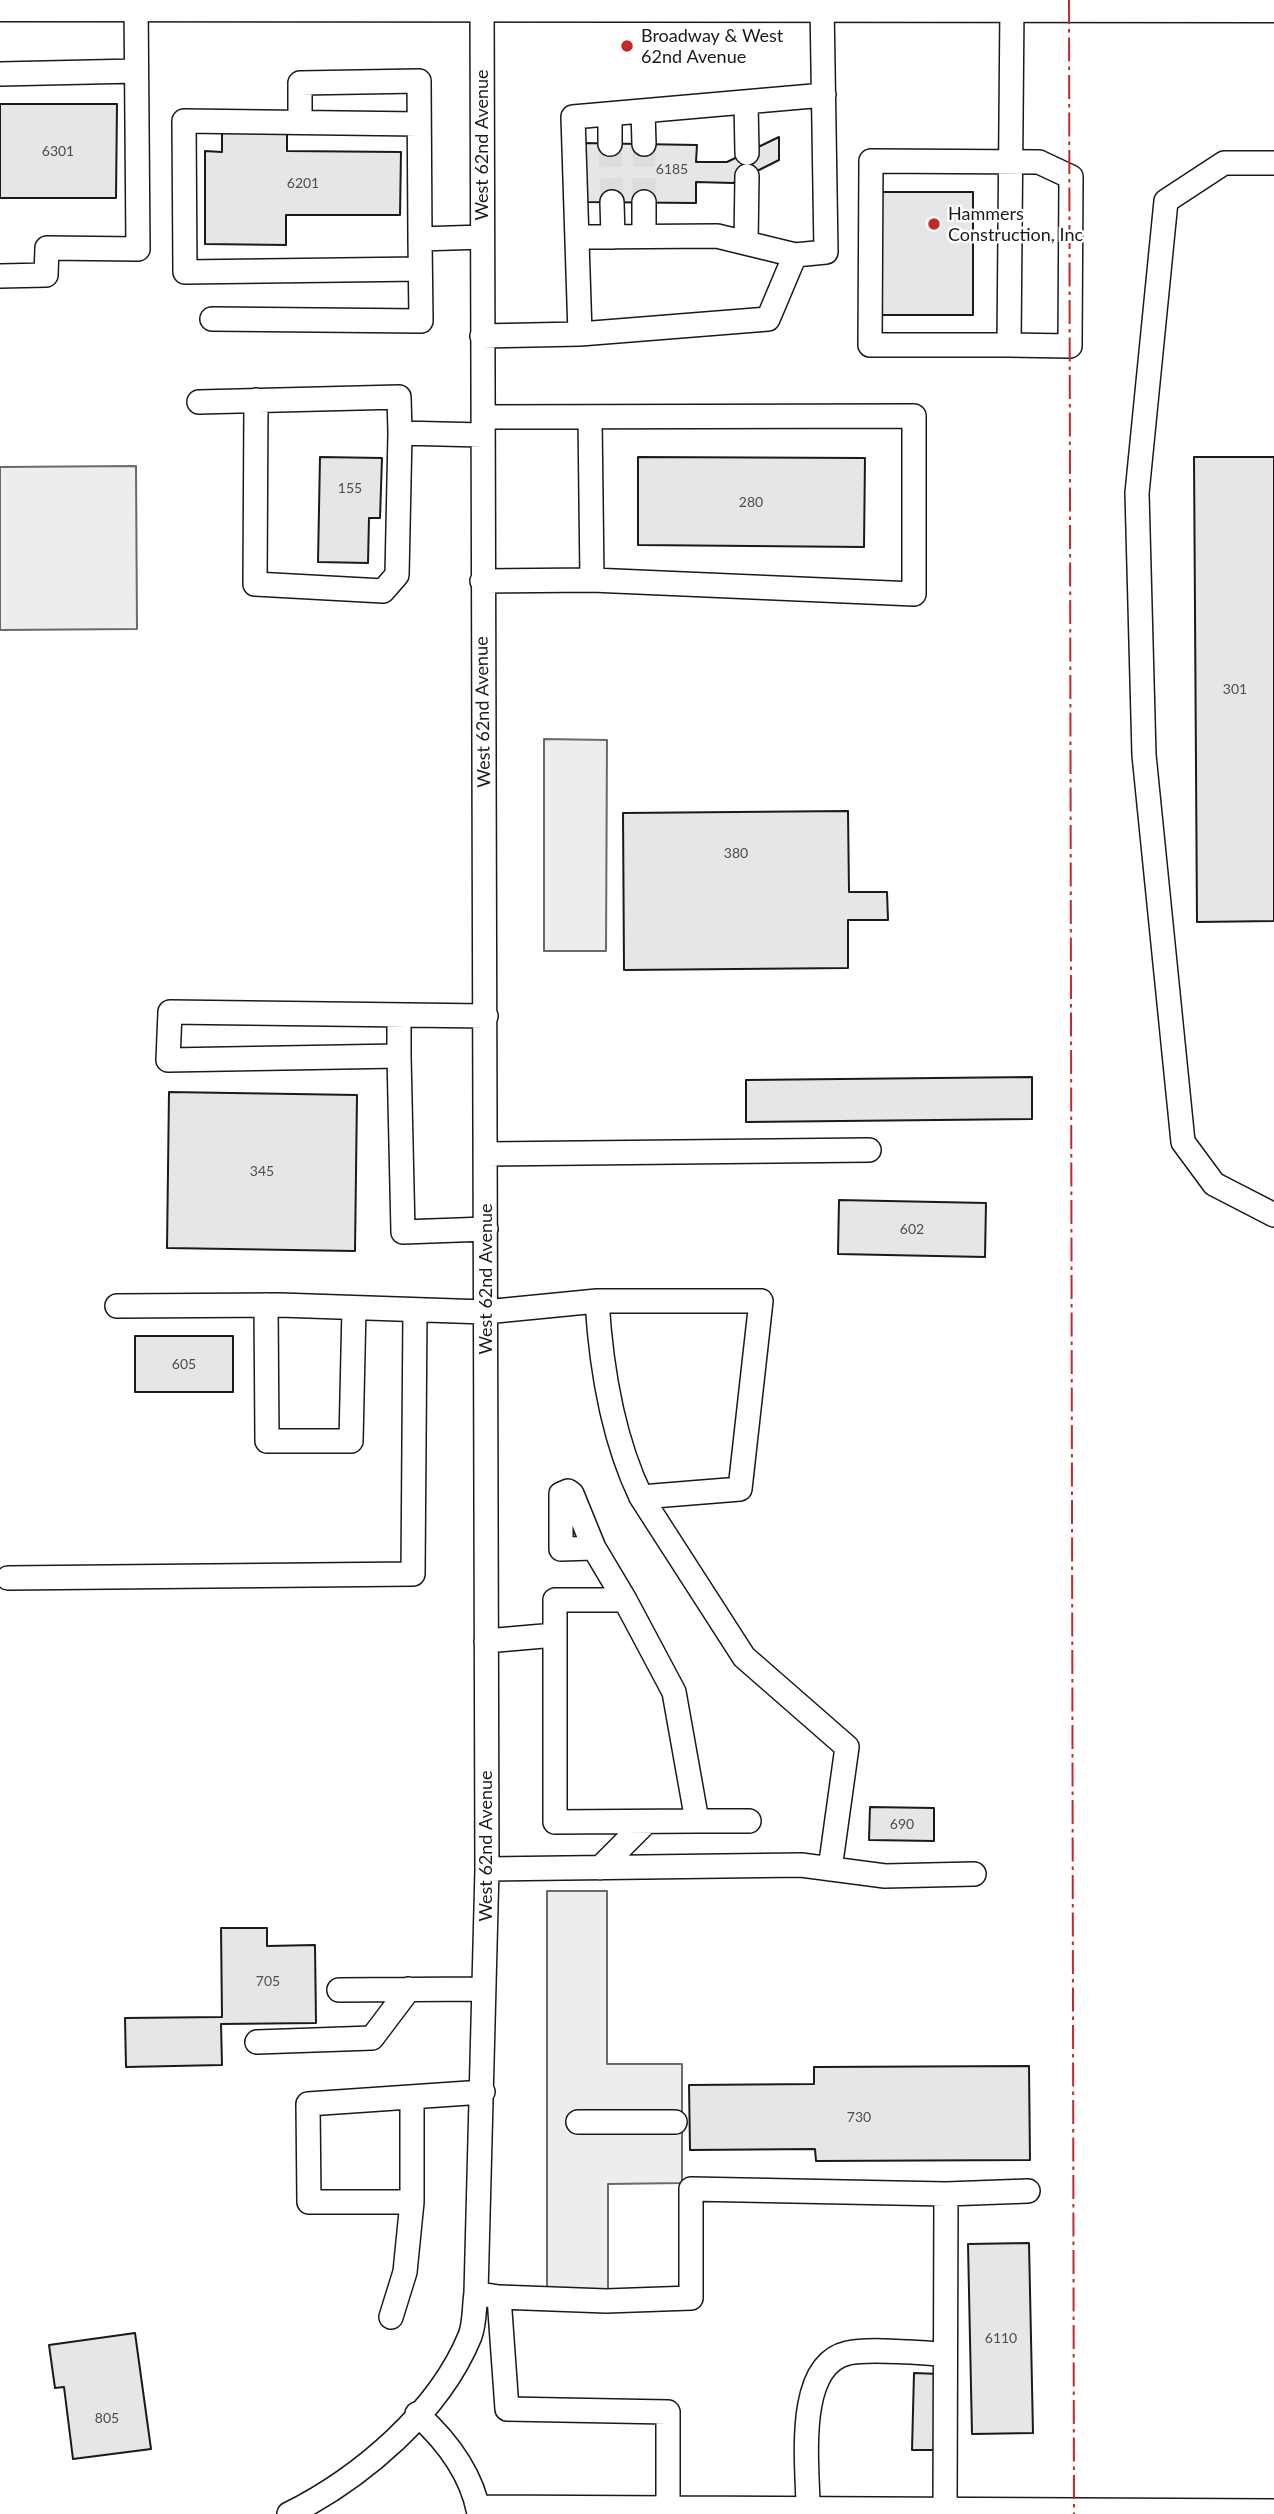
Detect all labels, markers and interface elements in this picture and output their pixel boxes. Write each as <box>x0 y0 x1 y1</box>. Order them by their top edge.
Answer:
place label: Broadway & West 62nd Avenue <box>641 25 783 68</box>
marker: Broadway & West 62nd Avenue <box>619 38 635 54</box>
street label: West 62nd Avenue <box>471 69 493 221</box>
house number: 6301 <box>42 143 74 159</box>
house number: 6185 <box>656 161 688 177</box>
house number: 6201 <box>287 175 319 191</box>
place label: Hammers Construction, Inc <box>948 203 1083 246</box>
marker: Hammers Construction, Inc <box>926 216 942 232</box>
house number: 155 <box>338 480 362 496</box>
house number: 280 <box>739 494 763 510</box>
street label: West 62nd Avenue <box>471 636 495 788</box>
house number: 301 <box>1223 681 1247 697</box>
house number: 380 <box>724 845 748 861</box>
house number: 345 <box>250 1163 274 1179</box>
street label: West 62nd Avenue <box>475 1203 497 1355</box>
house number: 602 <box>900 1221 924 1237</box>
house number: 605 <box>172 1356 196 1372</box>
street label: West 62nd Avenue <box>475 1770 497 1922</box>
house number: 690 <box>890 1816 914 1832</box>
house number: 705 <box>256 1973 280 1989</box>
house number: 730 <box>847 2109 871 2125</box>
house number: 6110 <box>985 2330 1017 2346</box>
house number: 805 <box>95 2410 119 2426</box>

